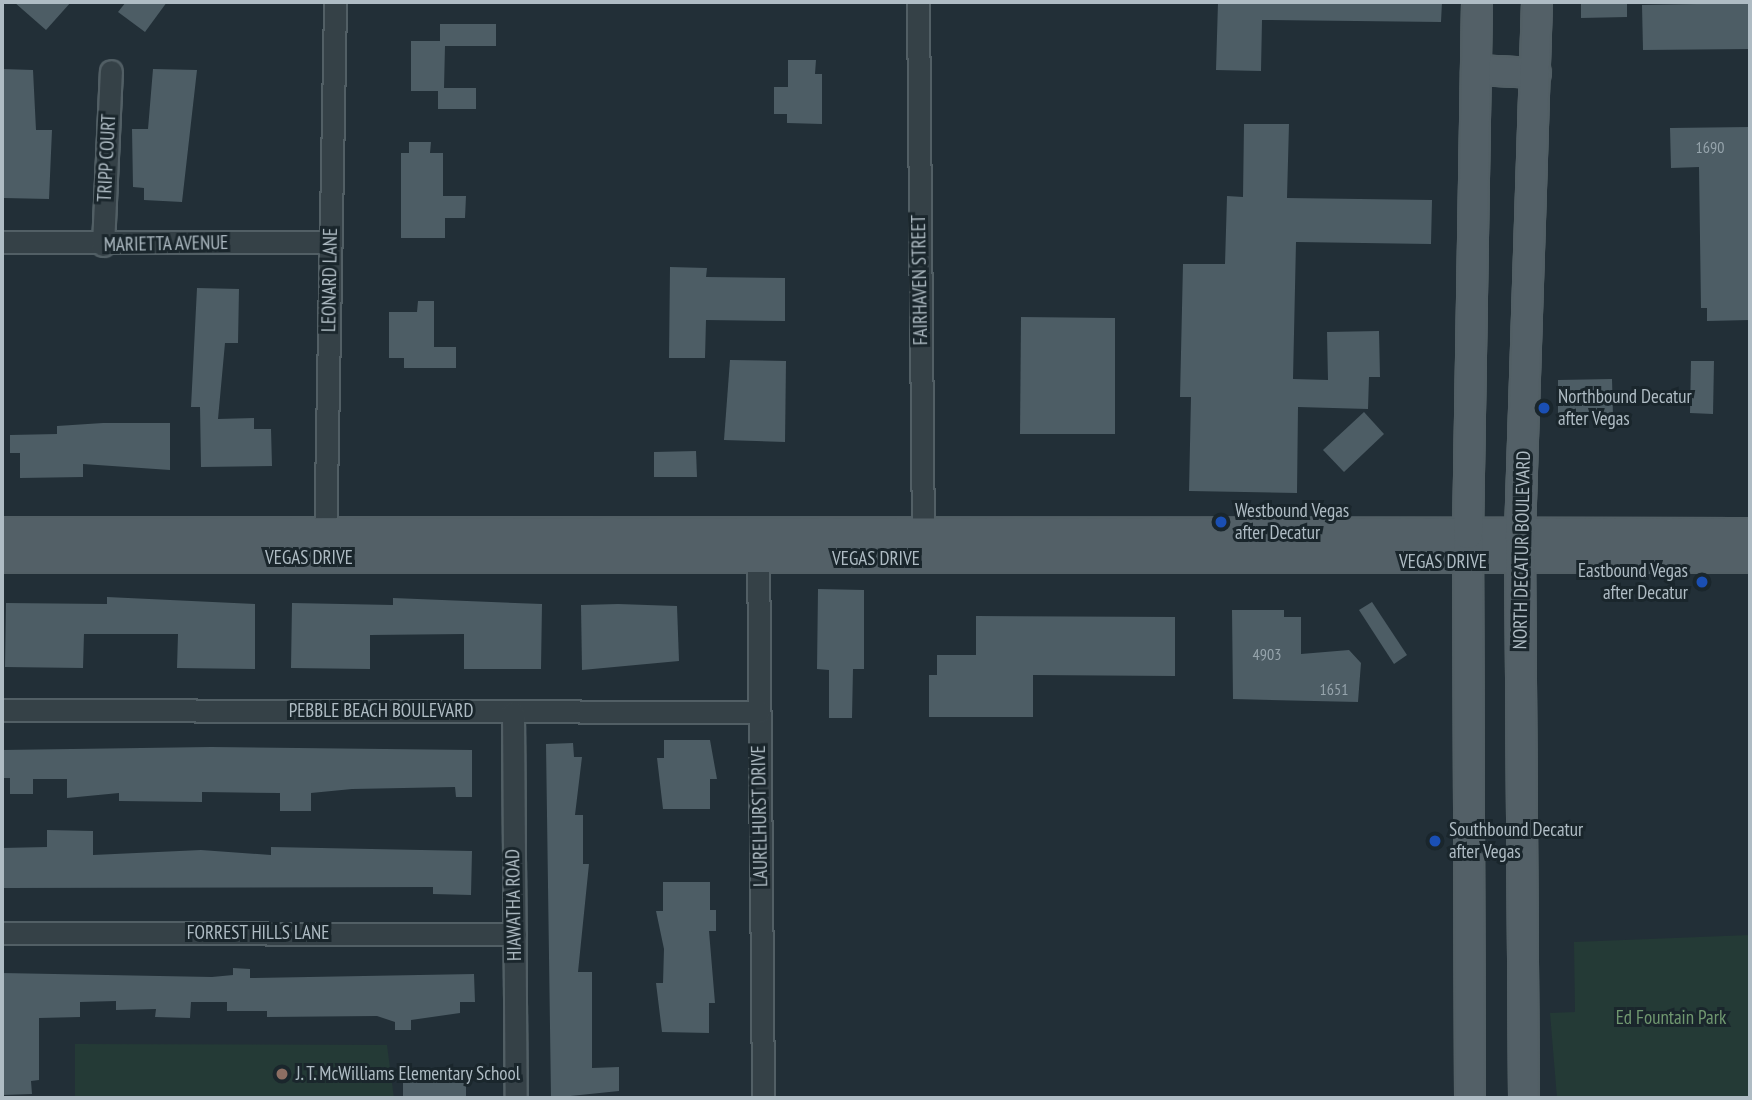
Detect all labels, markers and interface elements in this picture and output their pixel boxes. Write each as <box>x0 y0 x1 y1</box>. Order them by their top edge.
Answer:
street label: TRIPP COURT <box>93 113 121 203</box>
house number: 1690 <box>1696 137 1724 157</box>
street label: FAIRHAVEN STREET <box>907 215 933 345</box>
street label: LEONARD LANE <box>318 228 342 332</box>
street label: MARIETTA AVENUE <box>103 232 229 256</box>
place label: Northbound Decatur after Vegas <box>1558 386 1692 430</box>
marker: Northbound Decatur after Vegas <box>1536 400 1552 416</box>
street label: NORTH DECATUR BOULEVARD <box>1509 450 1535 650</box>
place label: Westbound Vegas after Decatur <box>1235 500 1350 544</box>
marker: Westbound Vegas after Decatur <box>1213 514 1229 530</box>
street label: VEGAS DRIVE <box>265 547 353 569</box>
street label: VEGAS DRIVE <box>832 548 920 570</box>
street label: VEGAS DRIVE <box>1399 551 1487 573</box>
place label: Eastbound Vegas after Decatur <box>1578 560 1688 604</box>
marker: Eastbound Vegas after Decatur <box>1694 574 1710 590</box>
house number: 4903 <box>1253 644 1281 664</box>
house number: 1651 <box>1320 679 1348 699</box>
street label: PEBBLE BEACH BOULEVARD <box>289 700 473 722</box>
street label: LAURELHURST DRIVE <box>747 745 773 887</box>
place label: Southbound Decatur after Vegas <box>1449 819 1583 863</box>
marker: Southbound Decatur after Vegas <box>1427 833 1443 849</box>
street label: HIAWATHA ROAD <box>502 848 526 962</box>
street label: FORREST HILLS LANE <box>186 922 330 944</box>
park label: Ed Fountain Park <box>1616 1007 1726 1029</box>
place label: J. T. McWilliams Elementary School <box>296 1063 524 1085</box>
marker: J. T. McWilliams Elementary School <box>274 1066 290 1082</box>

